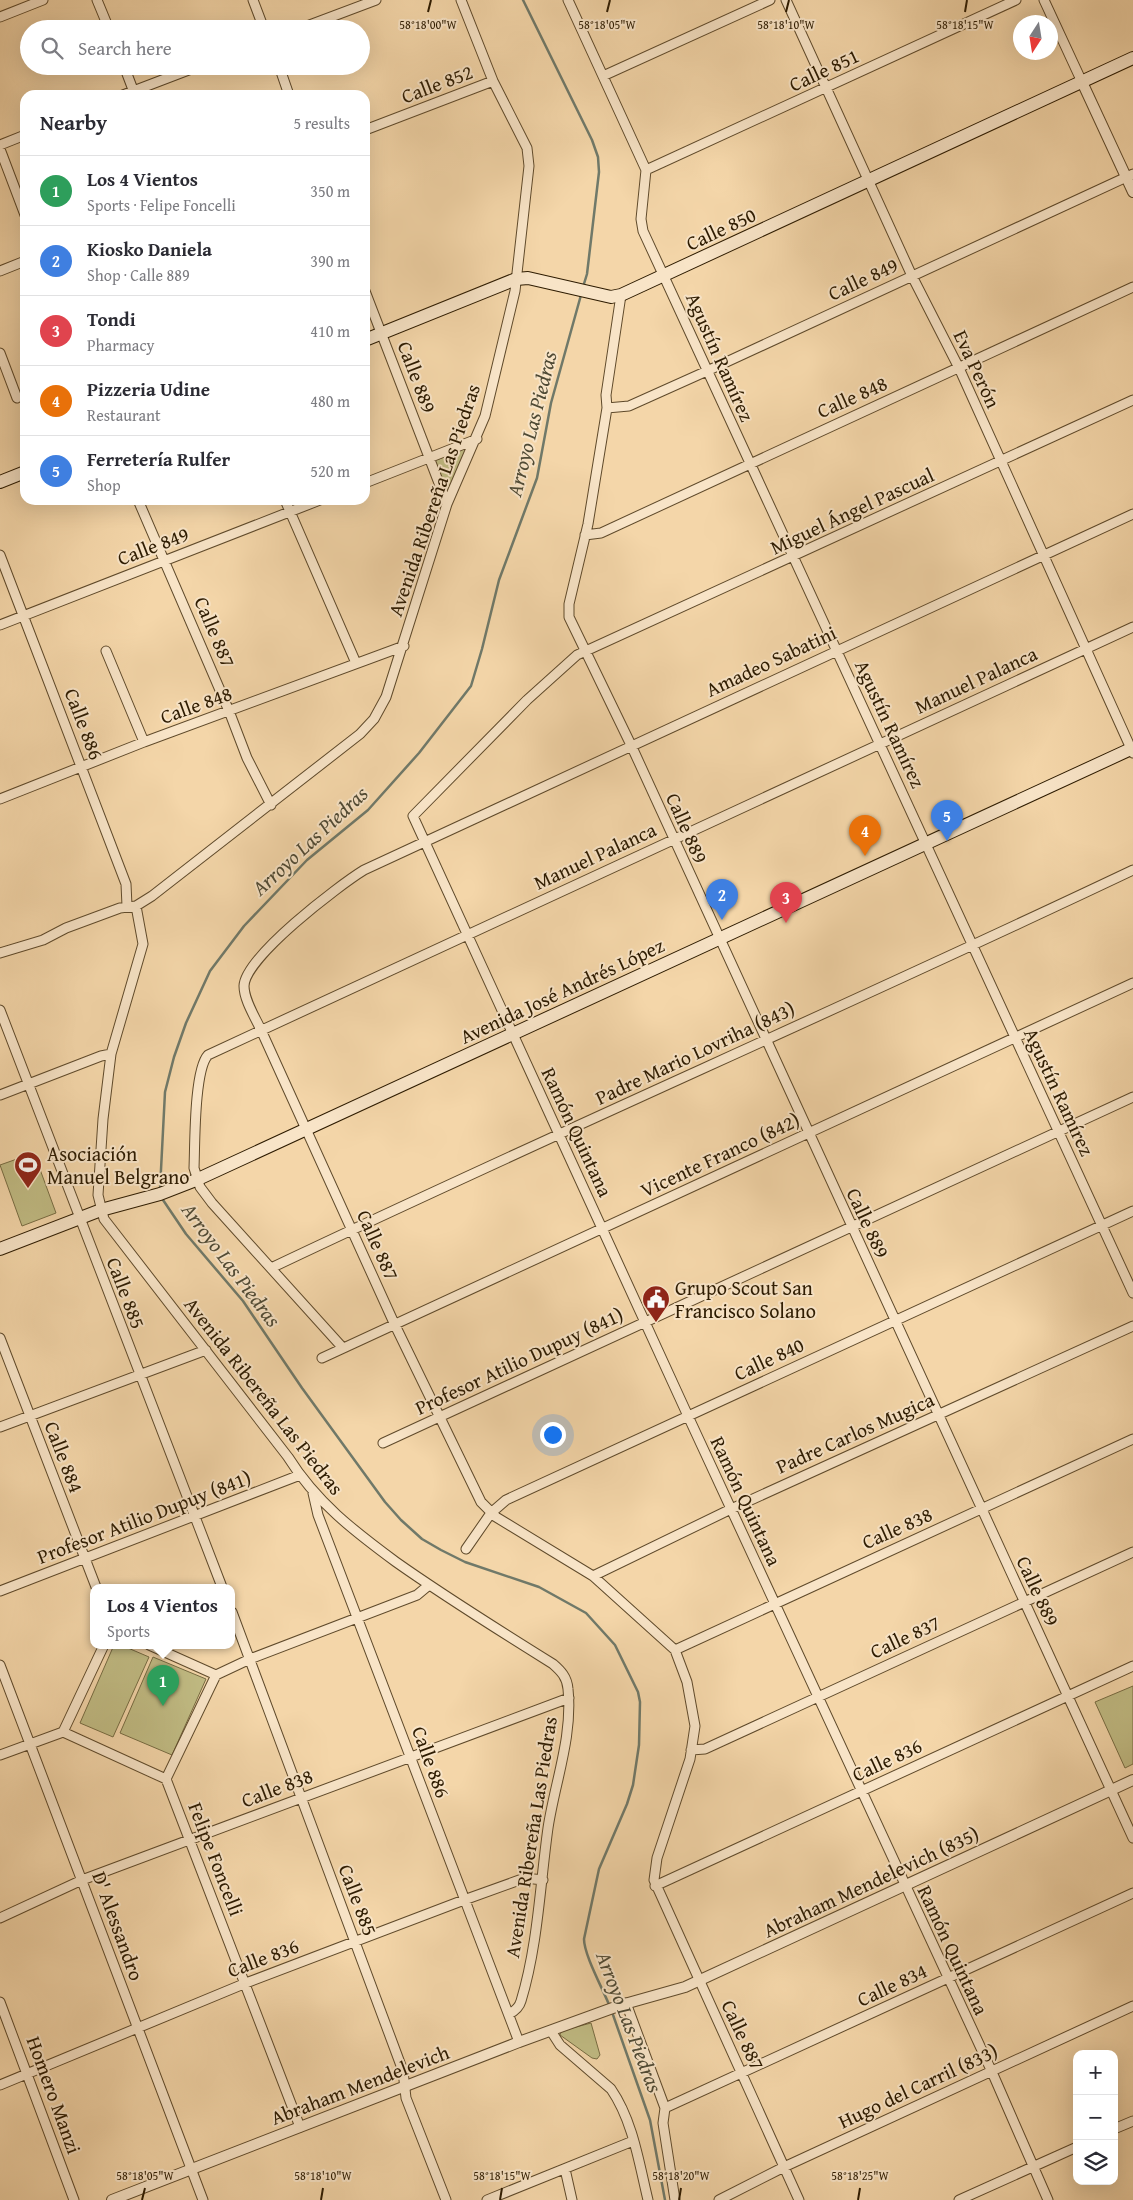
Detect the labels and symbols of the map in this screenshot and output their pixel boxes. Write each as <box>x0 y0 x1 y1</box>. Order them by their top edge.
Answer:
north arrow <box>1013 15 1058 60</box>
text: 58°18'00"W <box>399 16 458 33</box>
text: 58°18'05"W <box>578 16 637 33</box>
text: 58°18'10"W <box>757 16 816 33</box>
text: 58°18'15"W <box>936 16 995 33</box>
street label: Calle 851 <box>784 41 864 98</box>
street label: Calle 852 <box>397 57 477 110</box>
street label: Calle 850 <box>681 200 761 257</box>
street label: Calle 849 <box>823 250 903 307</box>
street label: Agustín Ramírez <box>679 288 762 426</box>
street label: Eva Perón <box>947 325 1008 413</box>
street label: Calle 889 <box>391 337 444 417</box>
water label: Arroyo Las Piedras <box>498 348 565 501</box>
street label: Calle 848 <box>812 368 892 425</box>
street label: Avenida Ribereña Las Piedras <box>380 380 487 620</box>
street label: Miguel Ángel Pascual <box>765 460 939 561</box>
street label: Calle 849 <box>113 519 193 572</box>
street label: Calle 887 <box>188 592 243 672</box>
street label: Amadeo Sabatini <box>701 617 841 704</box>
street label: Manuel Palanca <box>910 638 1042 721</box>
street label: Agustín Ramírez <box>848 655 933 793</box>
street label: Calle 848 <box>156 678 236 731</box>
street label: Calle 886 <box>58 684 111 764</box>
water label: Arroyo Las Piedras <box>244 778 375 903</box>
street label: Calle 889 <box>659 788 716 868</box>
pin: 5 <box>931 800 963 841</box>
street label: Manuel Palanca <box>529 814 661 897</box>
pin: 4 <box>849 815 881 856</box>
pin: 2 <box>706 879 738 920</box>
pin: 3 <box>770 882 802 923</box>
street label: Avenida José Andrés López <box>455 930 669 1051</box>
street label: Padre Mario Lovriha (843) <box>590 994 799 1112</box>
street label: Agustín Ramírez <box>1017 1023 1102 1161</box>
street label: Ramón Quintana <box>535 1062 620 1202</box>
street label: Vicente Franco (842) <box>635 1105 804 1204</box>
place label: Asociación Manuel Belgrano <box>47 1139 190 1191</box>
sports icon: Asociación Manuel Belgrano <box>13 1150 43 1189</box>
street label: Calle 889 <box>840 1183 897 1263</box>
water label: Arroyo Las Piedras <box>174 1195 289 1334</box>
street label: Calle 887 <box>350 1205 407 1285</box>
street label: Calle 885 <box>100 1253 153 1333</box>
place label: Grupo Scout San Francisco Solano <box>675 1273 816 1325</box>
public building icon: Grupo Scout San Francisco Solano <box>641 1284 671 1323</box>
street label: Avenida Ribereña Las Piedras <box>178 1291 351 1501</box>
street label: Profesor Atilio Dupuy (841) <box>410 1299 628 1422</box>
street label: Calle 840 <box>729 1330 809 1387</box>
street label: Padre Carlos Mugica <box>771 1384 939 1480</box>
street label: Calle 884 <box>38 1417 91 1497</box>
your location <box>540 1422 566 1448</box>
street label: Ramón Quintana <box>704 1431 789 1571</box>
street label: Profesor Atilio Dupuy (841) <box>33 1462 255 1571</box>
street label: Calle 838 <box>857 1499 937 1556</box>
street label: Calle 889 <box>1010 1551 1067 1631</box>
street label: Calle 837 <box>865 1608 945 1665</box>
pin: 1 <box>147 1665 179 1706</box>
street label: Avenida Ribereña Las Piedras <box>497 1714 564 1960</box>
street label: Calle 886 <box>405 1722 458 1802</box>
street label: Calle 836 <box>847 1731 927 1788</box>
street label: Calle 838 <box>237 1761 317 1814</box>
street label: Felipe Foncelli <box>181 1798 252 1920</box>
street label: Abraham Mendelevich (835) <box>758 1819 983 1944</box>
street label: Calle 885 <box>332 1860 385 1940</box>
street label: D' Alessandro <box>85 1867 152 1984</box>
street label: Ramón Quintana <box>911 1880 996 2020</box>
street label: Calle 836 <box>223 1931 303 1984</box>
water label: Arroyo Las Piedras <box>588 1946 671 2097</box>
street label: Calle 834 <box>852 1956 932 2013</box>
street label: Calle 887 <box>715 1995 772 2075</box>
street label: Homero Manzi <box>20 2032 89 2158</box>
street label: Hugo del Carril (833) <box>833 2036 1002 2135</box>
street label: Abraham Mendelevich <box>266 2037 453 2132</box>
text: 58°18'05"W <box>116 2167 175 2184</box>
text: 58°18'10"W <box>294 2167 353 2184</box>
text: 58°18'15"W <box>473 2167 532 2184</box>
text: 58°18'20"W <box>652 2167 711 2184</box>
text: 58°18'25"W <box>831 2167 890 2184</box>

